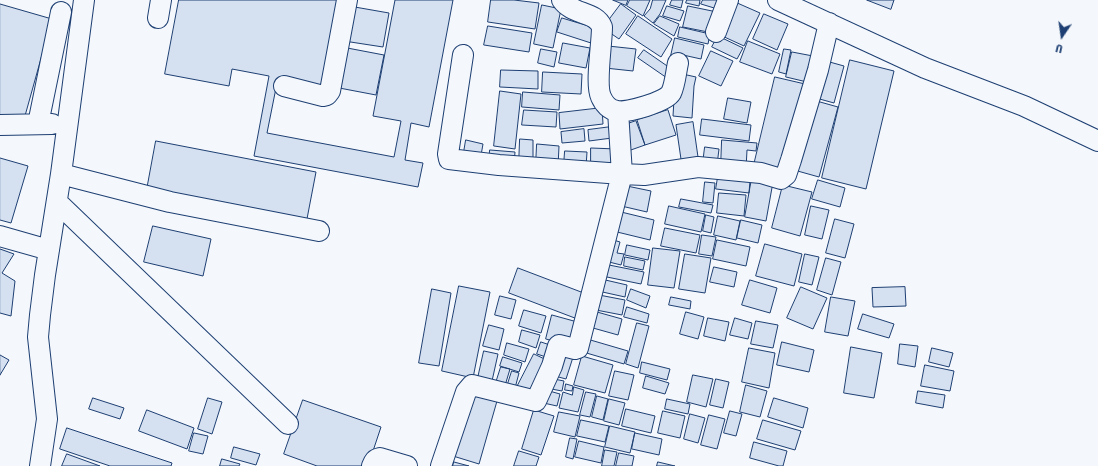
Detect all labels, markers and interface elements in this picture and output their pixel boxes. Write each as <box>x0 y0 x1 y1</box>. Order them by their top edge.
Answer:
north arrow <box>1042 16 1082 56</box>
text: U <box>1055 41 1064 55</box>

